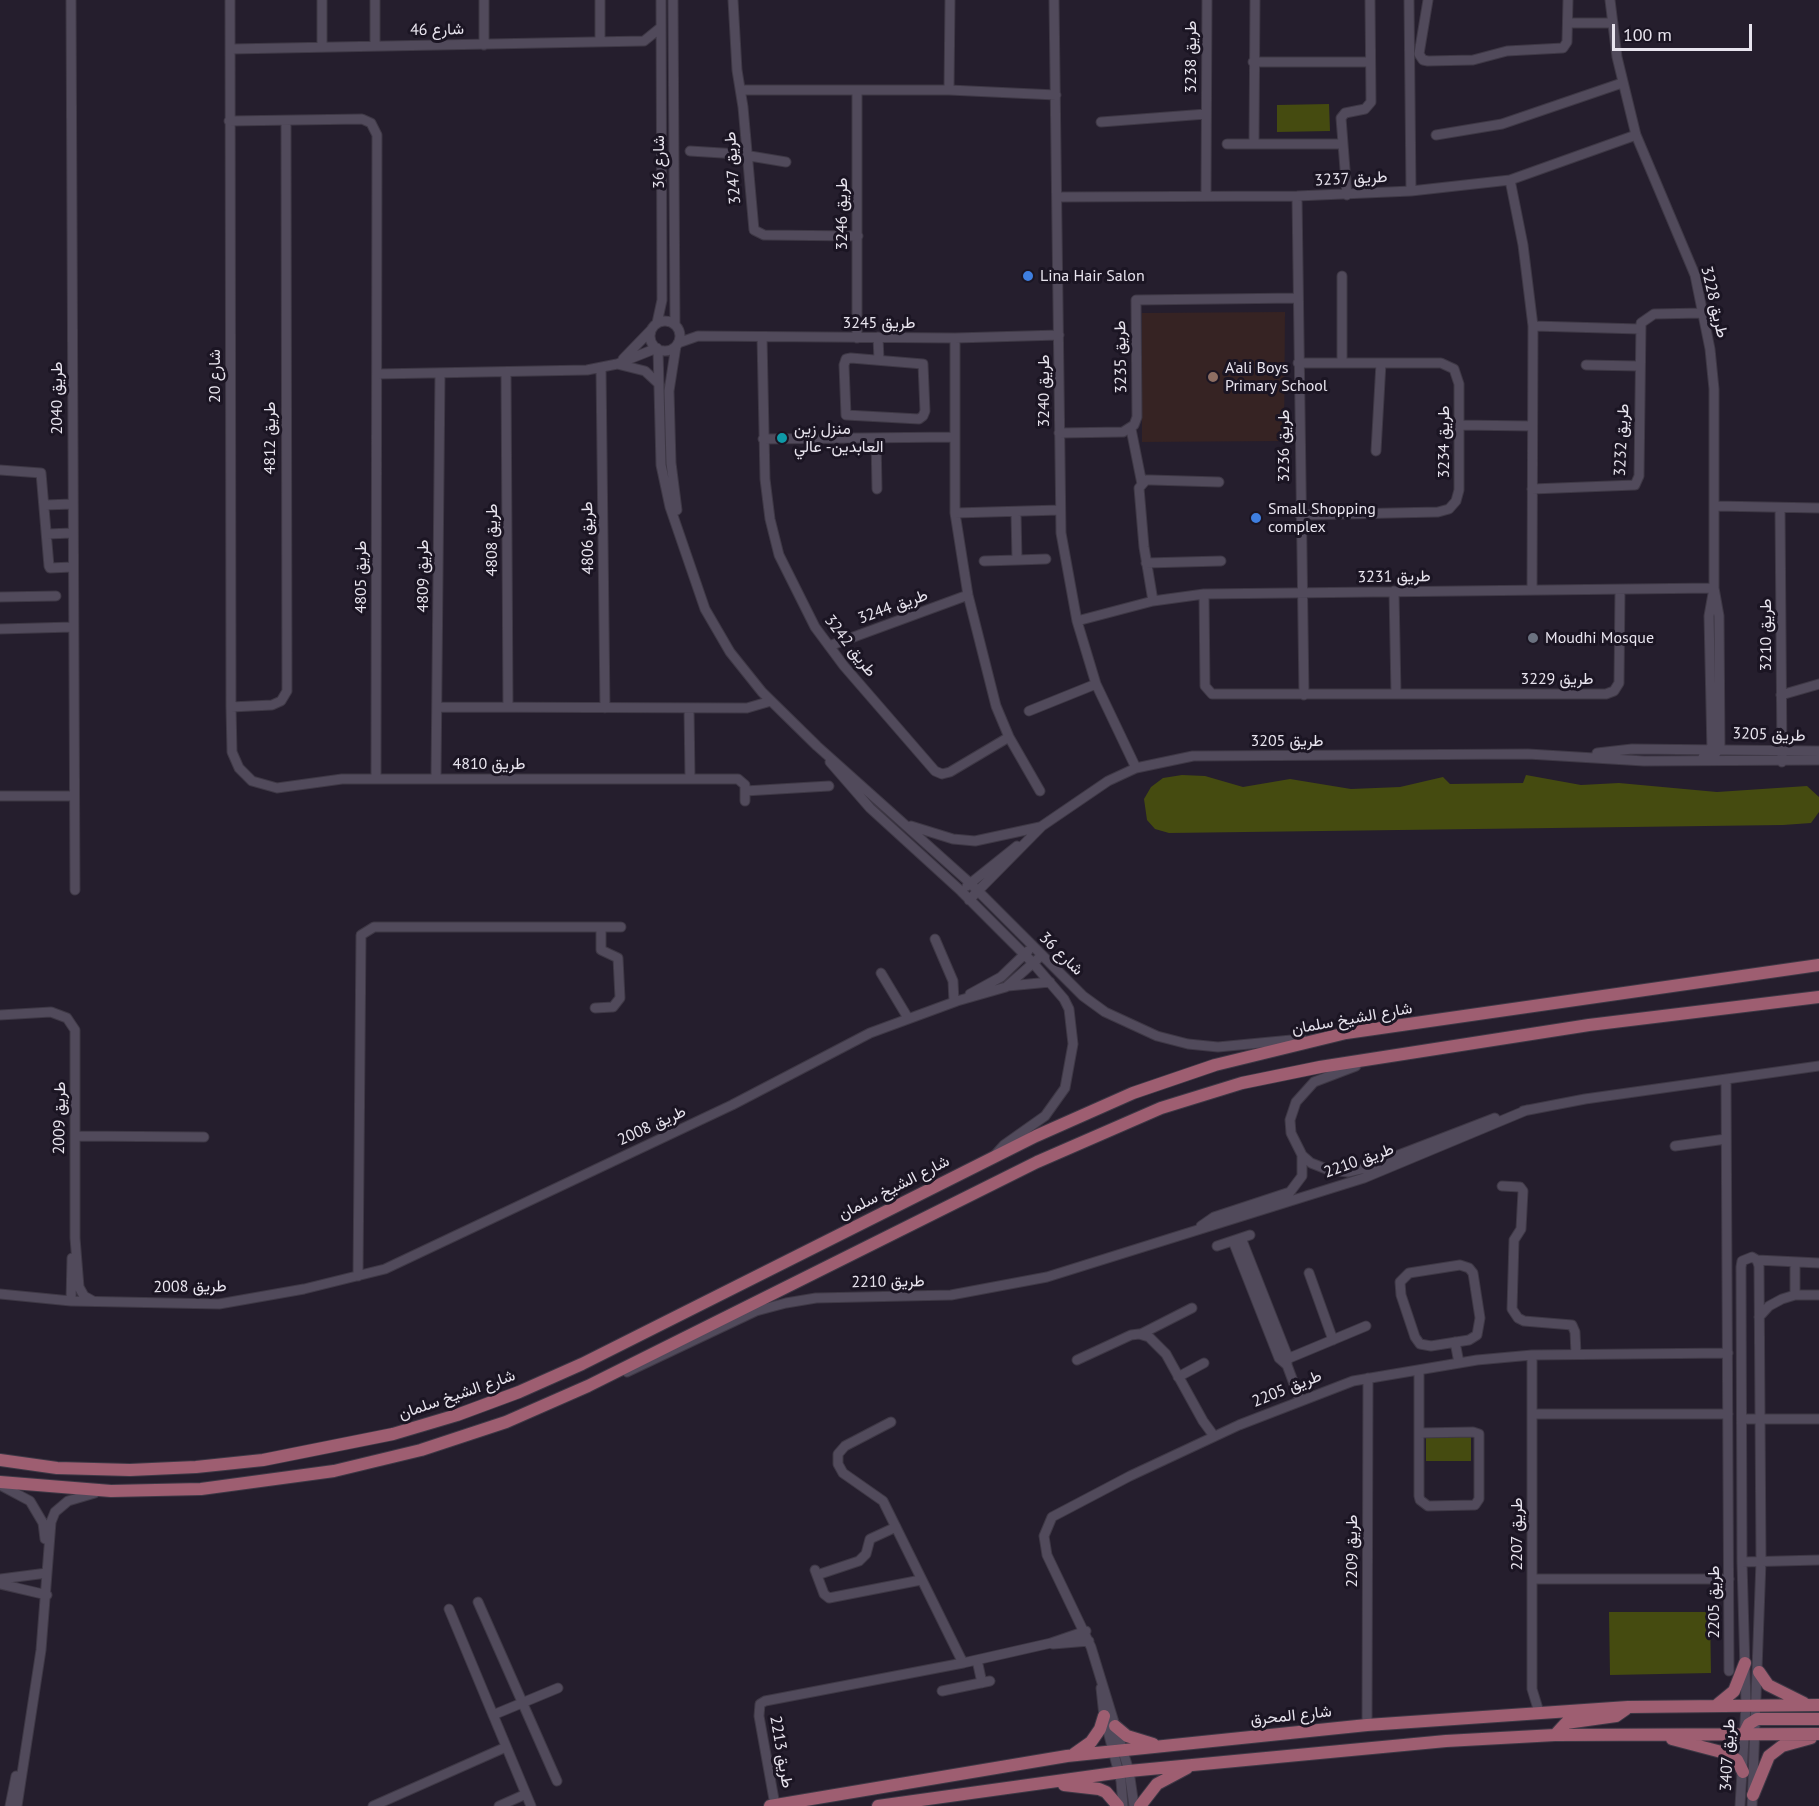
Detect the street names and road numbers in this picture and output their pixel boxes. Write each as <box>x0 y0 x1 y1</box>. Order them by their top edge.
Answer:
street label: شارع 46 <box>410 20 464 40</box>
street label: طريق 3238 <box>1181 20 1201 94</box>
street label: طريق 3247 <box>721 131 745 205</box>
street label: شارع 36 <box>649 135 669 189</box>
street label: طريق 3237 <box>1314 168 1388 190</box>
street label: طريق 3246 <box>832 177 852 251</box>
street label: طريق 3228 <box>1696 264 1732 340</box>
street label: طريق 3245 <box>842 313 916 333</box>
street label: طريق 3235 <box>1111 320 1131 394</box>
street label: شارع 20 <box>205 349 225 403</box>
street label: طريق 3240 <box>1034 354 1054 428</box>
street label: طريق 2040 <box>47 361 67 435</box>
street label: طريق 4812 <box>260 401 280 475</box>
street label: طريق 3232 <box>1611 403 1633 477</box>
street label: طريق 3234 <box>1434 405 1454 479</box>
street label: طريق 3236 <box>1274 409 1294 483</box>
street label: طريق 4806 <box>578 501 598 575</box>
street label: طريق 4808 <box>482 503 502 577</box>
street label: طريق 4809 <box>413 539 433 613</box>
street label: طريق 4805 <box>351 540 371 614</box>
street label: طريق 3231 <box>1357 567 1431 587</box>
street label: طريق 3244 <box>855 585 931 629</box>
street label: طريق 3210 <box>1756 598 1776 672</box>
street label: طريق 3242 <box>820 611 880 681</box>
street label: طريق 3229 <box>1520 669 1594 689</box>
street label: طريق 3205 <box>1732 724 1806 746</box>
street label: طريق 3205 <box>1250 731 1324 751</box>
street label: طريق 4810 <box>452 754 526 774</box>
street label: شارع 36 <box>1035 928 1087 980</box>
street label: شارع الشيخ سلمان <box>1290 999 1414 1039</box>
street label: طريق 2009 <box>50 1081 70 1155</box>
street label: طريق 2008 <box>615 1102 689 1150</box>
street label: طريق 2210 <box>1321 1139 1397 1183</box>
street label: شارع الشيخ سلمان <box>835 1152 953 1224</box>
street label: طريق 2210 <box>851 1272 925 1292</box>
street label: طريق 2008 <box>153 1277 227 1297</box>
street label: شارع الشيخ سلمان <box>396 1366 518 1424</box>
street label: طريق 2205 <box>1250 1366 1324 1412</box>
street label: طريق 2207 <box>1507 1497 1527 1571</box>
street label: طريق 2209 <box>1342 1514 1362 1588</box>
street label: طريق 2205 <box>1704 1565 1724 1639</box>
street label: شارع المحرق <box>1249 1702 1333 1730</box>
street label: طريق 2213 <box>765 1714 797 1790</box>
street label: طريق 3407 <box>1717 1718 1739 1792</box>

